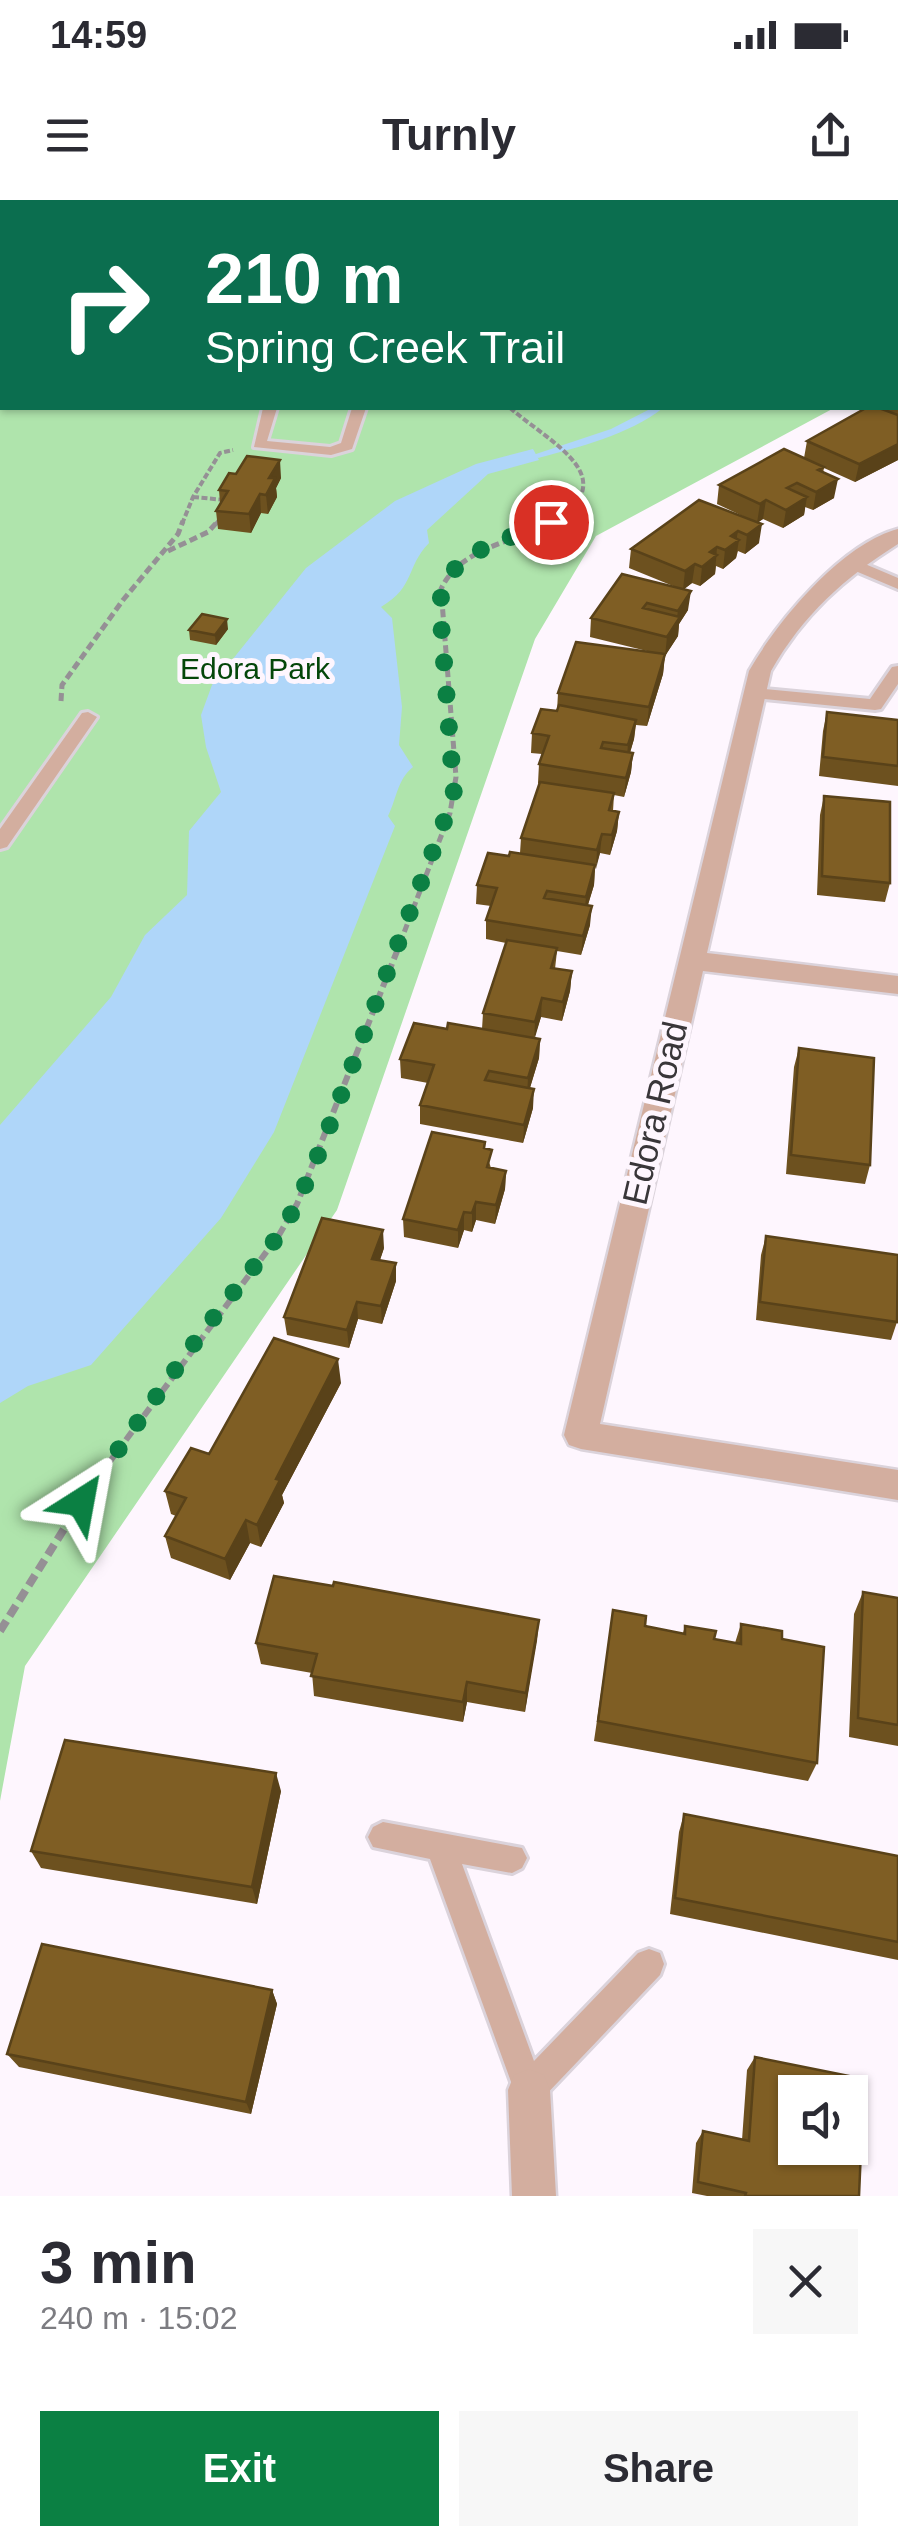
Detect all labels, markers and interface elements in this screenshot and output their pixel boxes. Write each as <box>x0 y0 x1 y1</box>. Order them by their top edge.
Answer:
text: 14:59 <box>50 14 147 56</box>
icon: menu <box>40 108 95 163</box>
icon: share <box>803 108 858 163</box>
text: Turnly <box>382 109 516 160</box>
icon: right <box>40 240 170 370</box>
text: 210 m <box>205 240 403 318</box>
text: Spring Creek Trail <box>205 322 565 373</box>
pin <box>509 480 594 565</box>
icon: arrive <box>524 495 579 550</box>
park label: Edora Park <box>180 652 331 685</box>
street label: Edora Road <box>615 1017 695 1208</box>
position arrow <box>29 1450 133 1554</box>
map controls <box>778 2075 868 2165</box>
button: sound <box>778 2075 868 2165</box>
text: 3 min <box>40 2229 197 2296</box>
button: close <box>753 2229 858 2334</box>
text: 240 m · 15:02 <box>40 2300 237 2336</box>
button: Exit <box>40 2411 439 2526</box>
button: Share <box>459 2411 858 2526</box>

